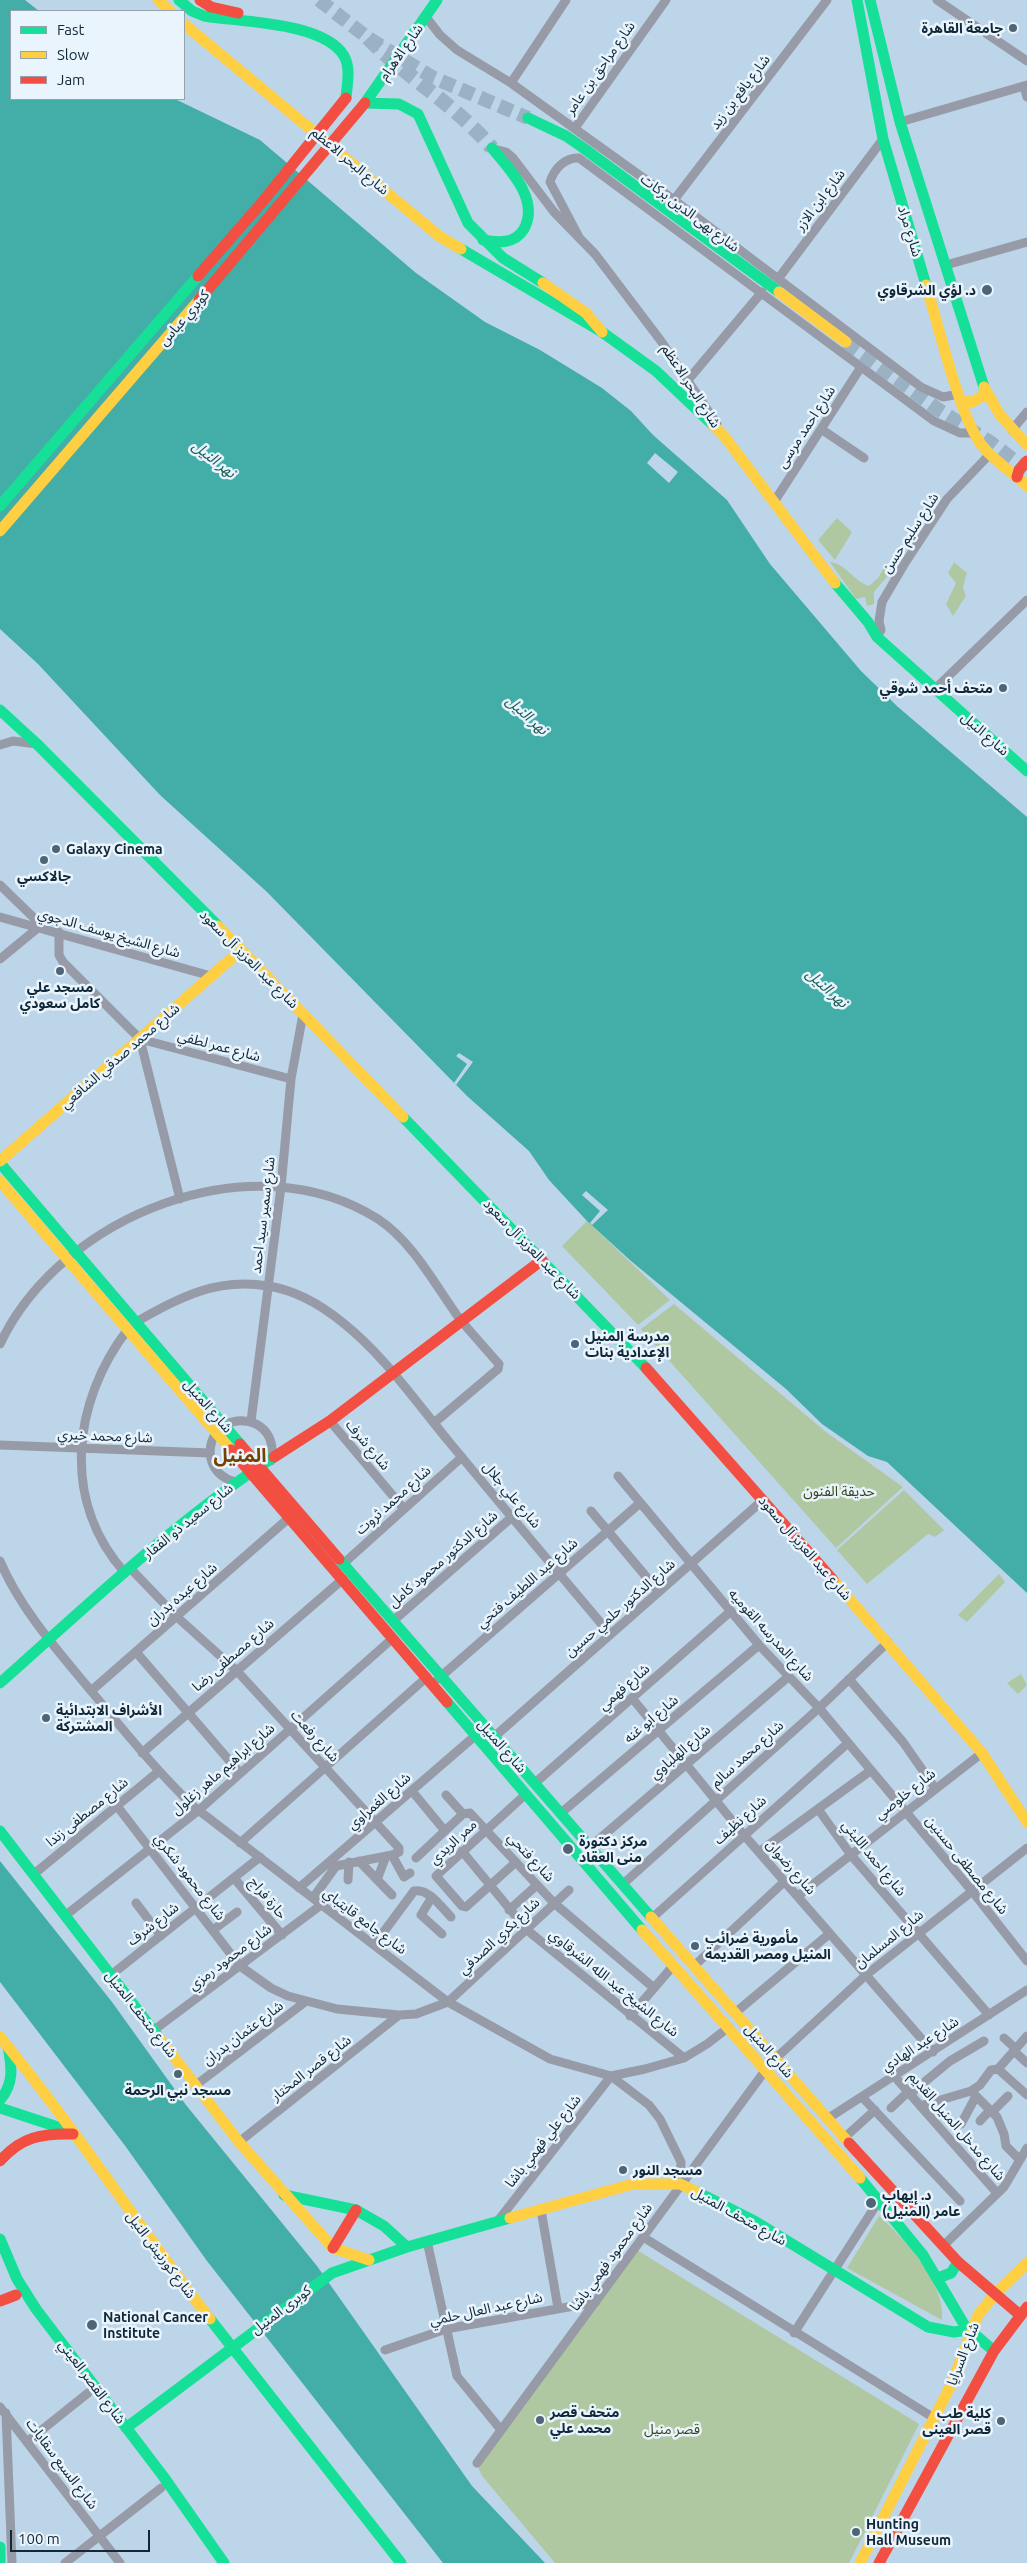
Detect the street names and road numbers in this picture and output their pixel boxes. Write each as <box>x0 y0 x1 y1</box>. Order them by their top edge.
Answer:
street label: شارع مراحق بن عامر <box>561 18 639 118</box>
street label: شارع الاهرام <box>375 20 427 84</box>
street label: شارع يافع بن زيد <box>706 51 774 133</box>
street label: شارع البحر الاعظم <box>308 124 392 198</box>
street label: شارع ابن الازر <box>791 166 849 234</box>
street label: شارع بهى الدين بركات <box>637 170 743 256</box>
street label: شارع مراد <box>894 203 926 259</box>
street label: كوبري عباس <box>155 287 213 349</box>
street label: شارع البحر الاعظم <box>658 341 724 431</box>
street label: شارع احمد مرسى <box>773 383 839 471</box>
street label: شارع سليم حسن <box>878 490 942 576</box>
street label: شارع النيل <box>958 709 1012 759</box>
street label: شارع الشيخ يوسف الدجوي <box>36 905 182 961</box>
street label: شارع عبد العزيز آل سعود <box>196 906 302 1012</box>
street label: شارع محمد صدقي الشافعي <box>57 1000 183 1112</box>
street label: شارع عمر لطفي <box>176 1027 262 1065</box>
street label: شارع سمير سيد احمد <box>248 1156 278 1274</box>
street label: شارع عبد العزيز آل سعود <box>480 1195 584 1303</box>
street label: شارع المنيل <box>180 1376 236 1436</box>
street label: شارع شرف <box>342 1416 394 1474</box>
street label: شارع محمد خيري <box>57 1426 153 1446</box>
street label: شارع علي جلال <box>479 1458 545 1532</box>
street label: شارع محمد ثروت <box>352 1462 434 1538</box>
street label: شارع سعيد ذو الفقار <box>140 1480 236 1562</box>
street label: شارع عبد العزيز آل سعود <box>755 1492 855 1604</box>
street label: شارع الدكتور محمود كامل <box>385 1507 501 1611</box>
street label: شارع عبد اللطيف فتحي <box>473 1534 581 1632</box>
street label: شارع الدكتور حلمي حسين <box>561 1556 679 1660</box>
street label: شارع عبده بدران <box>143 1559 221 1629</box>
street label: شارع المدرسه القوميه <box>725 1585 817 1685</box>
street label: شارع مصطفى رضا <box>189 1615 277 1695</box>
street label: شارع فهمي <box>595 1660 653 1714</box>
street label: شارع ابو غنه <box>620 1691 682 1747</box>
street label: شارع رفعت <box>287 1707 343 1765</box>
street label: شارع المنيل <box>474 1716 530 1776</box>
street label: شارع محمد سالم <box>707 1717 787 1791</box>
street label: شارع ابراهيم ماهر زغلول <box>168 1720 278 1818</box>
street label: شارع الهلباوي <box>646 1721 714 1783</box>
street label: شارع خلوصي <box>871 1765 939 1823</box>
street label: شارع الغمراوي <box>344 1769 414 1833</box>
street label: شارع مصطفى زندا <box>43 1774 131 1850</box>
street label: شارع نظيف <box>710 1792 770 1848</box>
street label: شارع مصطفى حسنين <box>922 1812 1012 1918</box>
street label: ممر الريدي <box>426 1816 480 1868</box>
street label: شارع احمد الليثي <box>838 1817 910 1899</box>
street label: شارع فتحي <box>504 1829 558 1885</box>
street label: شارع محمود شكري <box>151 1830 229 1924</box>
street label: شارع رضوان <box>763 1836 819 1898</box>
street label: حارة فراج <box>246 1874 290 1922</box>
street label: شارع جامع قايتباي <box>320 1884 410 1958</box>
street label: شارع بكري الصدفي <box>455 1894 543 1978</box>
street label: شارع شرف <box>124 1899 182 1949</box>
street label: شارع المسلمان <box>851 1906 927 1972</box>
street label: شارع محمود رمزي <box>185 1920 275 1994</box>
street label: شارع الشيخ عبد الله الشرقاوي <box>546 1926 682 2040</box>
street label: شارع متحف المنيل <box>102 1967 180 2061</box>
street label: شارع عثمان بدران <box>199 1997 287 2069</box>
street label: شارع عبد الهادي <box>878 2013 962 2075</box>
street label: شارع المنيل <box>741 2021 797 2081</box>
street label: شارع قصر المختار <box>268 2031 354 2105</box>
street label: شارع مدخل المنيل القديم <box>905 2068 1009 2184</box>
street label: شارع علي فهمي باشا <box>502 2091 584 2191</box>
street label: شارع متحف المنيل <box>689 2183 789 2249</box>
street label: شارع محمود فهمي باشا <box>566 2200 656 2314</box>
street label: شارع كورنيش النيل <box>123 2208 199 2302</box>
street label: كوبرى المنيل <box>248 2282 314 2338</box>
street label: شارع عبد العال حلمي <box>428 2289 544 2329</box>
street label: شارع السرايا <box>943 2320 983 2388</box>
street label: شارع القصر العيني <box>55 2337 129 2427</box>
street label: شارع السبع سقايات <box>23 2415 101 2513</box>

